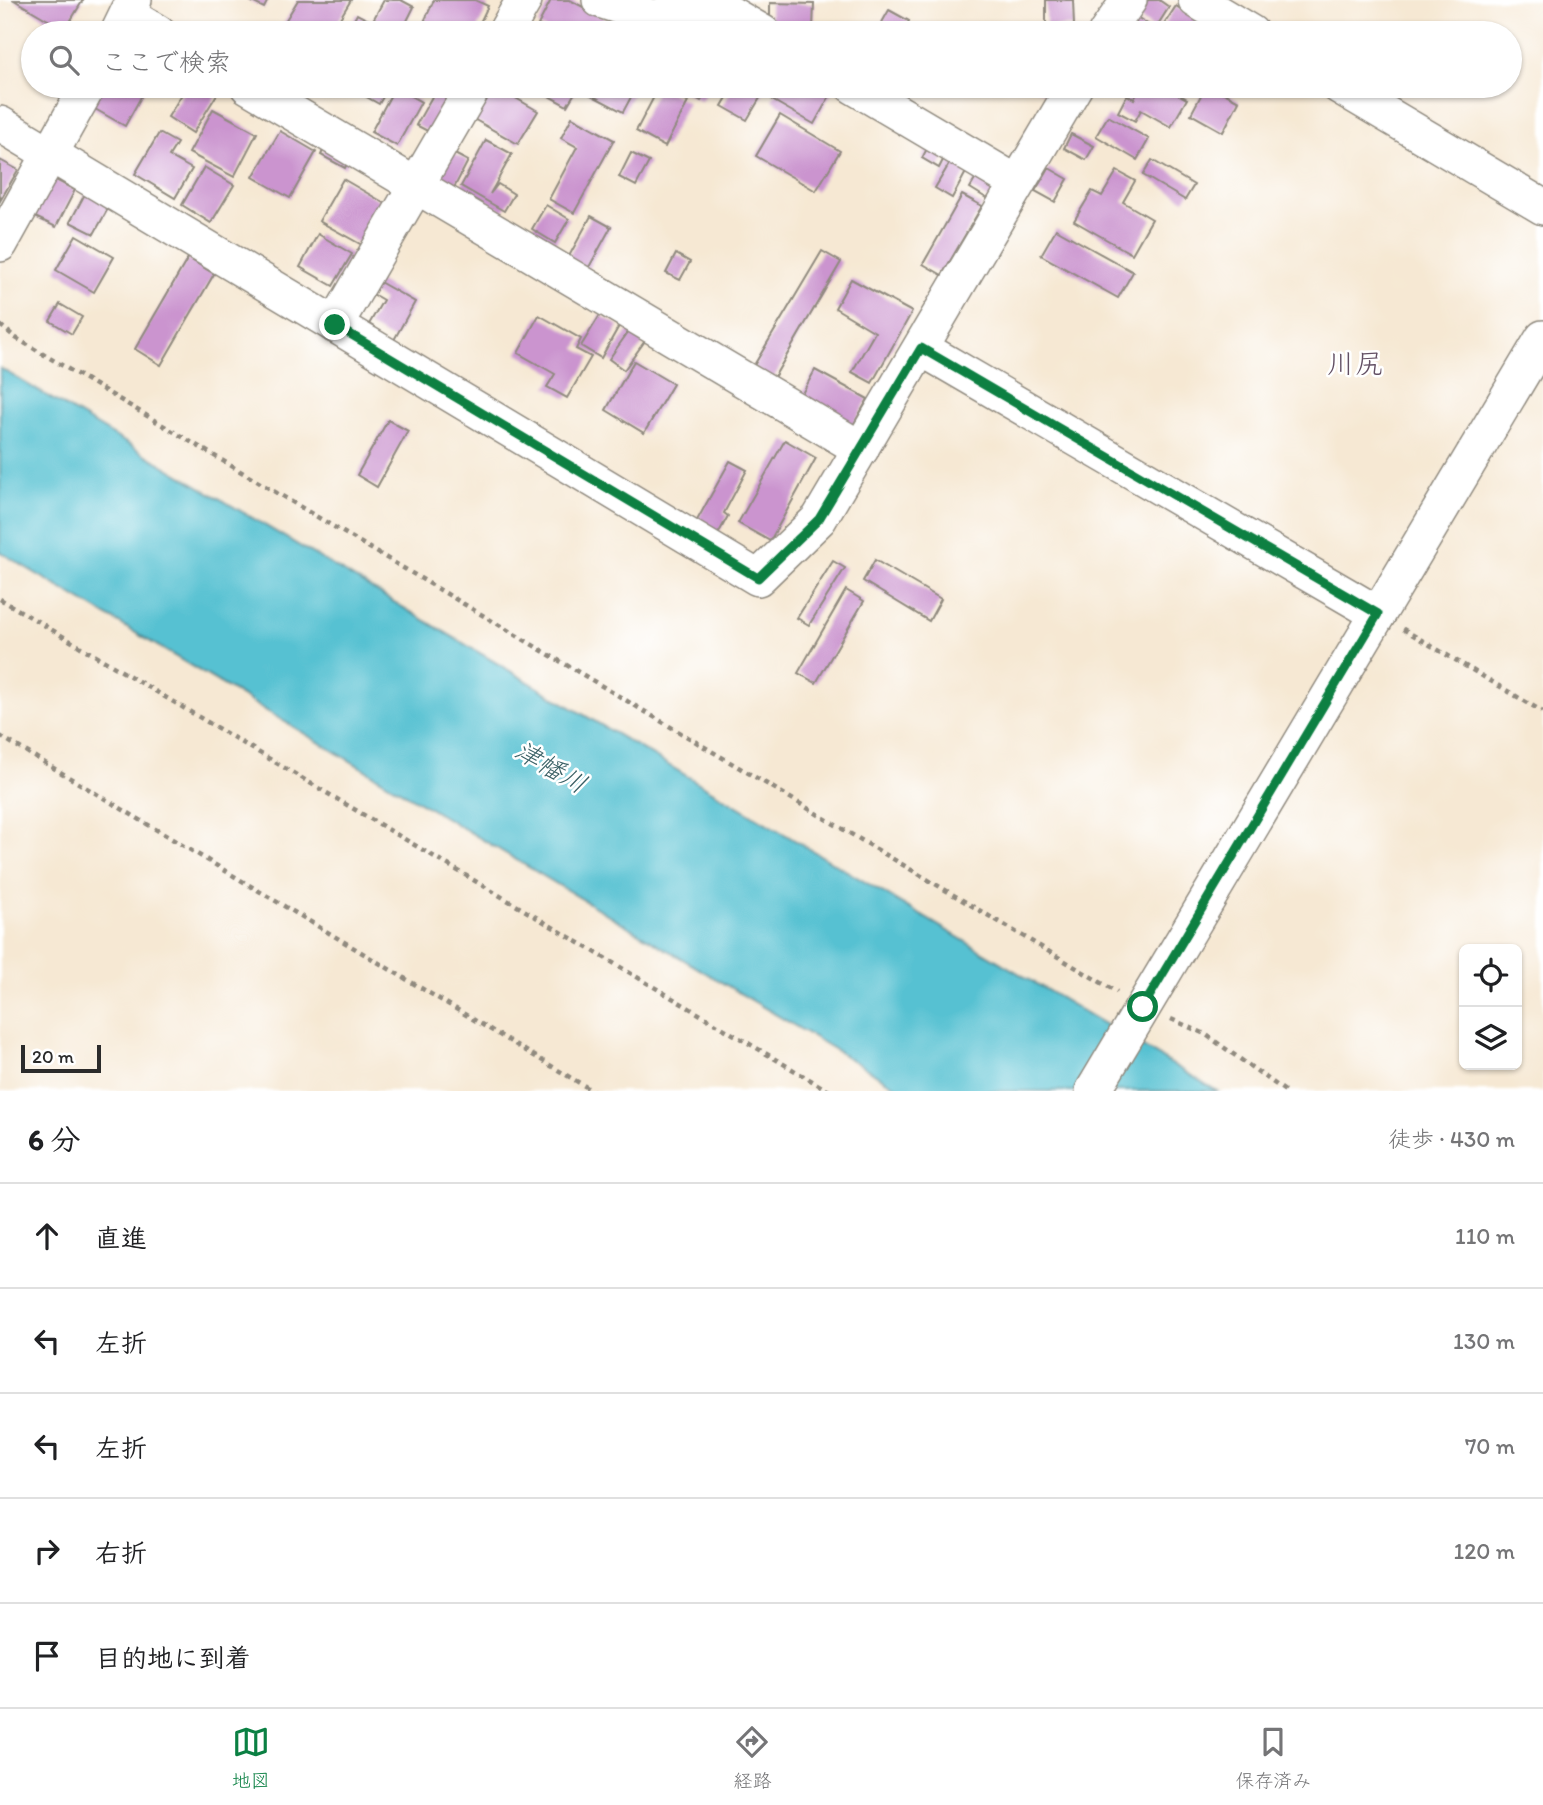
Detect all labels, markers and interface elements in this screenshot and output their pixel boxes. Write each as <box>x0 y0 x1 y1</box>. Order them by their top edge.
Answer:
search box <box>21 21 1522 98</box>
icon: search <box>45 41 83 79</box>
text: ここで検索 <box>101 46 231 78</box>
route end <box>319 309 350 340</box>
district label: 川尻 <box>1327 346 1383 380</box>
water label: 津幡川 <box>509 734 593 800</box>
map controls <box>1459 944 1522 1070</box>
button: locate <box>1459 944 1522 1007</box>
route start <box>1127 991 1158 1022</box>
button: layers <box>1459 1007 1522 1070</box>
scale bar <box>21 1042 102 1074</box>
text: 20 m <box>32 1045 74 1068</box>
text: 6 分 <box>28 1121 81 1158</box>
text: 徒歩 · 430 m <box>1388 1125 1515 1153</box>
icon: ahead <box>28 1217 66 1255</box>
text: 直進 <box>95 1222 147 1254</box>
text: 110 m <box>1455 1222 1515 1250</box>
icon: left <box>28 1322 66 1360</box>
text: 左折 <box>95 1327 147 1359</box>
text: 130 m <box>1453 1327 1515 1355</box>
icon: left <box>28 1427 66 1465</box>
text: 左折 <box>95 1432 147 1464</box>
text: 70 m <box>1465 1432 1515 1460</box>
icon: right <box>28 1532 66 1570</box>
text: 右折 <box>95 1537 147 1569</box>
text: 120 m <box>1454 1537 1515 1565</box>
icon: arrive <box>28 1637 66 1675</box>
text: 目的地に到着 <box>95 1642 251 1674</box>
tab: 地図 <box>232 1723 270 1792</box>
tab: 経路 <box>733 1723 771 1792</box>
tab: 保存済み <box>1235 1723 1311 1792</box>

